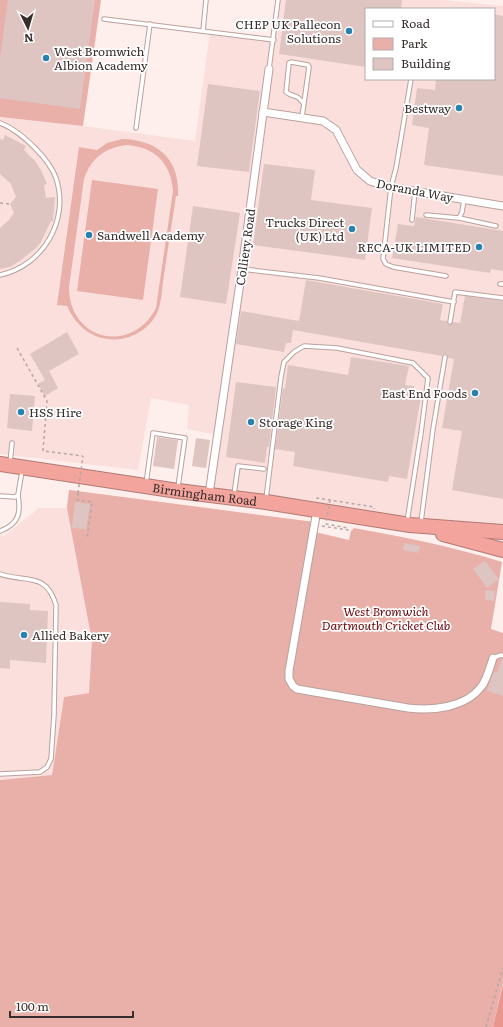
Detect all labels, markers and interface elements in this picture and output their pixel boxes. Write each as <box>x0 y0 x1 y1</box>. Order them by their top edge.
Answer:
north arrow <box>8 8 48 48</box>
legend <box>365 8 495 80</box>
text: Road <box>401 14 431 32</box>
place label: CHEP UK Pallecon Solutions <box>235 15 342 47</box>
marker: CHEP UK Pallecon Solutions <box>344 26 354 36</box>
text: N <box>24 31 34 47</box>
text: Park <box>401 34 428 52</box>
place label: West Bromwich Albion Academy <box>54 42 148 74</box>
marker: West Bromwich Albion Academy <box>41 53 51 63</box>
text: Building <box>401 54 451 72</box>
place label: Bestway <box>404 99 451 117</box>
marker: Bestway <box>454 103 464 113</box>
street label: Doranda Way <box>375 174 455 206</box>
street label: Colliery Road <box>231 207 259 287</box>
place label: Trucks Direct (UK) Ltd <box>265 213 345 245</box>
marker: Trucks Direct (UK) Ltd <box>347 224 357 234</box>
place label: Sandwell Academy <box>97 226 205 244</box>
marker: Sandwell Academy <box>84 230 94 240</box>
place label: RECA-UK LIMITED <box>357 238 471 256</box>
marker: RECA-UK LIMITED <box>474 242 484 252</box>
place label: East End Foods <box>381 384 468 402</box>
marker: East End Foods <box>470 388 480 398</box>
place label: HSS Hire <box>29 403 82 421</box>
marker: HSS Hire <box>16 407 26 417</box>
place label: Storage King <box>259 413 333 431</box>
marker: Storage King <box>246 417 256 427</box>
street label: Birmingham Road <box>151 478 259 510</box>
park label: West Bromwich Dartmouth Cricket Club <box>322 602 451 634</box>
place label: Allied Bakery <box>32 626 109 644</box>
marker: Allied Bakery <box>19 630 29 640</box>
scale bar <box>10 993 133 1019</box>
text: 100 m <box>16 997 49 1015</box>

